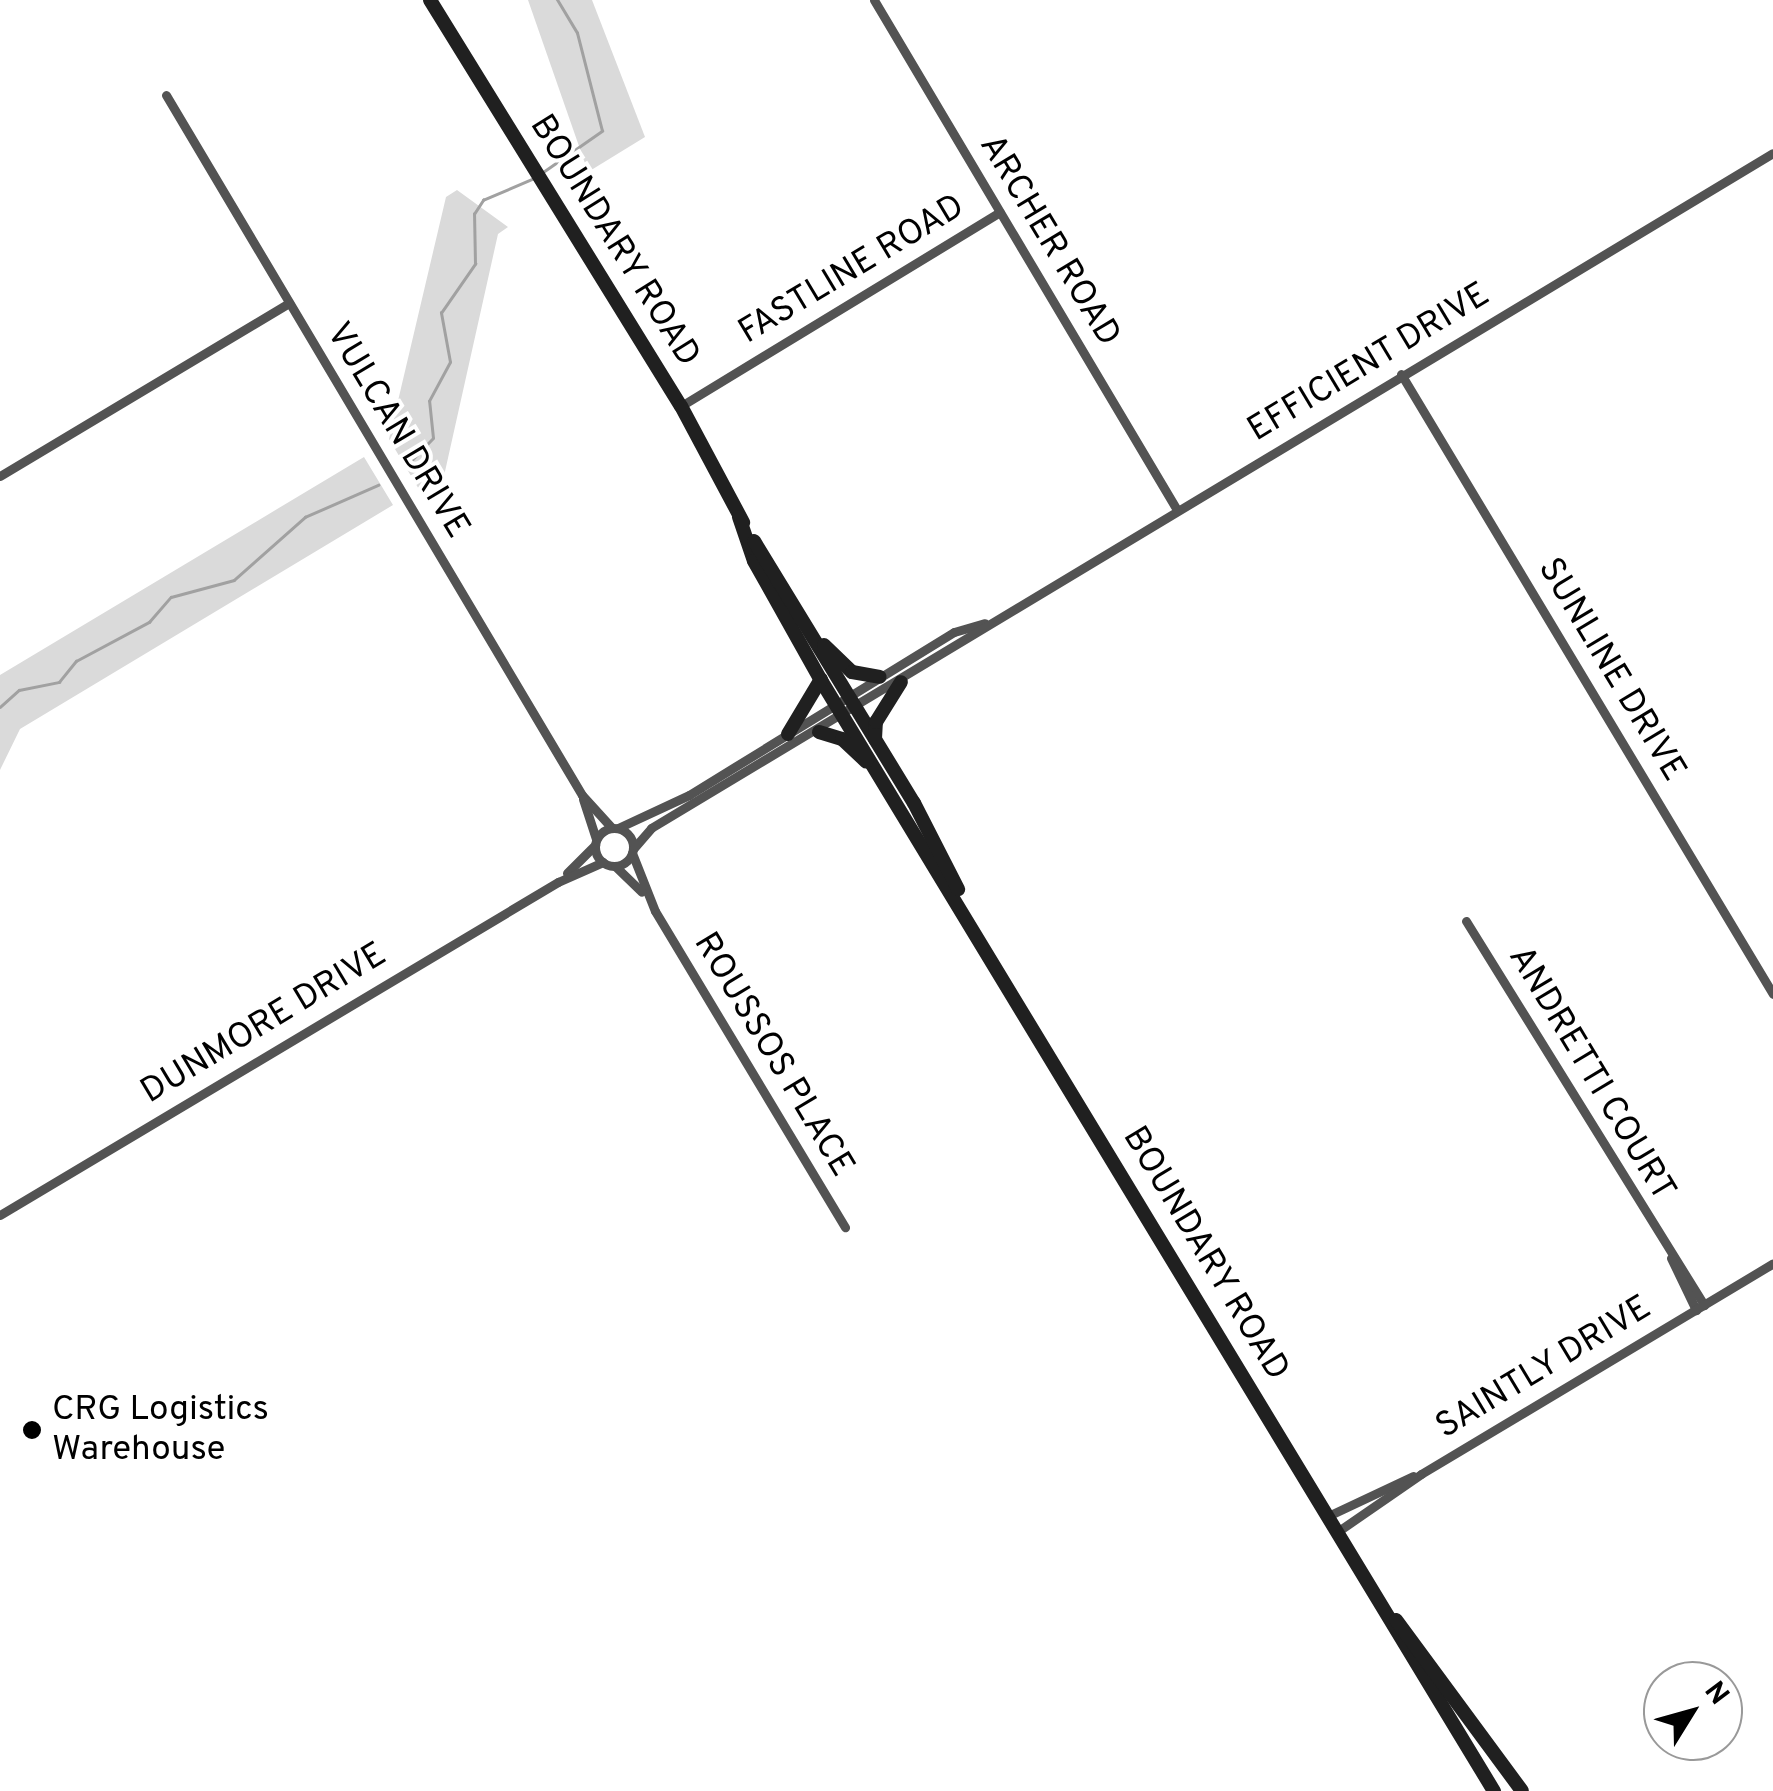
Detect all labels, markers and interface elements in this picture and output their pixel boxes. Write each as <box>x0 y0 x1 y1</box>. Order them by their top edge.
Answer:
street label: BOUNDARY ROAD <box>519 107 709 375</box>
street label: ARCHER ROAD <box>969 128 1129 354</box>
street label: FASTLINE ROAD <box>732 186 972 354</box>
street label: EFFICIENT DRIVE <box>1240 274 1498 452</box>
street label: VULCAN DRIVE <box>316 316 478 546</box>
street label: SUNLINE DRIVE <box>1528 551 1694 789</box>
street label: ROUSSOS PLACE <box>684 925 862 1185</box>
street label: DUNMORE DRIVE <box>134 934 394 1114</box>
street label: ANDRETTI COURT <box>1498 939 1684 1209</box>
street label: BOUNDARY ROAD <box>1112 1119 1298 1389</box>
street label: SAINTLY DRIVE <box>1428 1287 1660 1449</box>
place label: CRG Logistics Warehouse <box>52 1389 269 1471</box>
marker: CRG Logistics Warehouse <box>21 1419 43 1441</box>
north arrow <box>1643 1661 1743 1761</box>
text: N <box>1695 1675 1736 1713</box>

